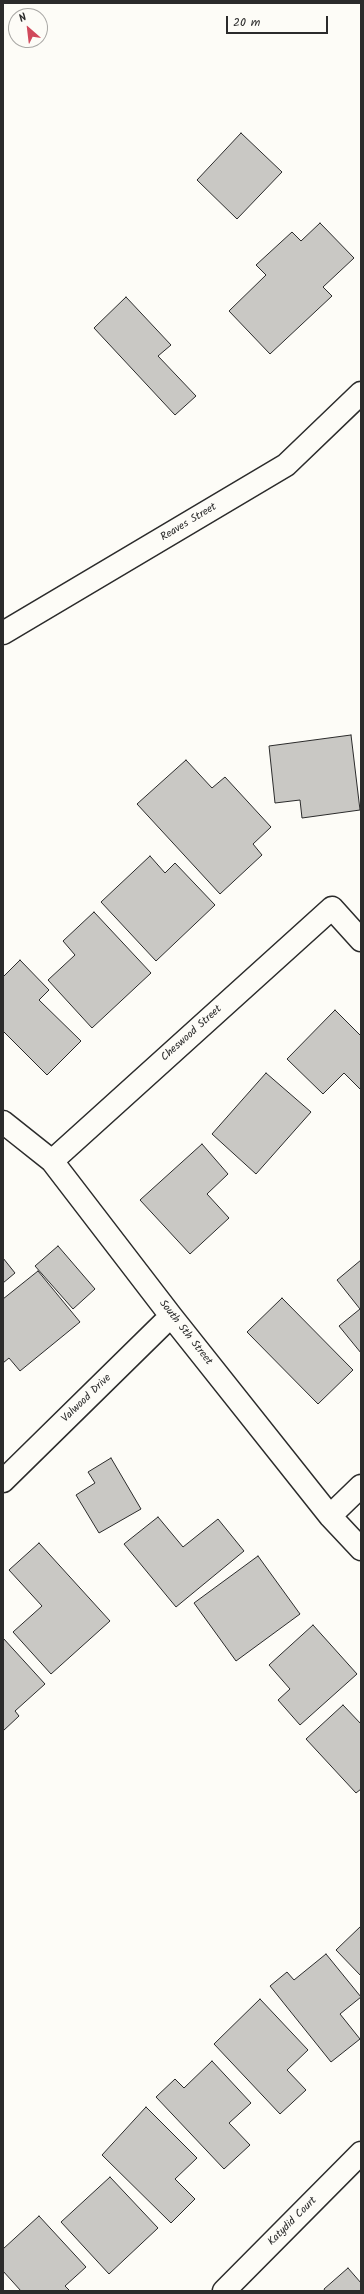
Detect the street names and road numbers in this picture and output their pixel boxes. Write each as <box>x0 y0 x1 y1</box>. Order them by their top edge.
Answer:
street label: Reaves Street <box>159 501 219 545</box>
street label: Cheswood Street <box>159 1003 225 1065</box>
street label: South 5th Street <box>155 1298 215 1368</box>
street label: Valwood Drive <box>59 1372 115 1426</box>
street label: Katydid Court <box>266 2195 320 2249</box>

